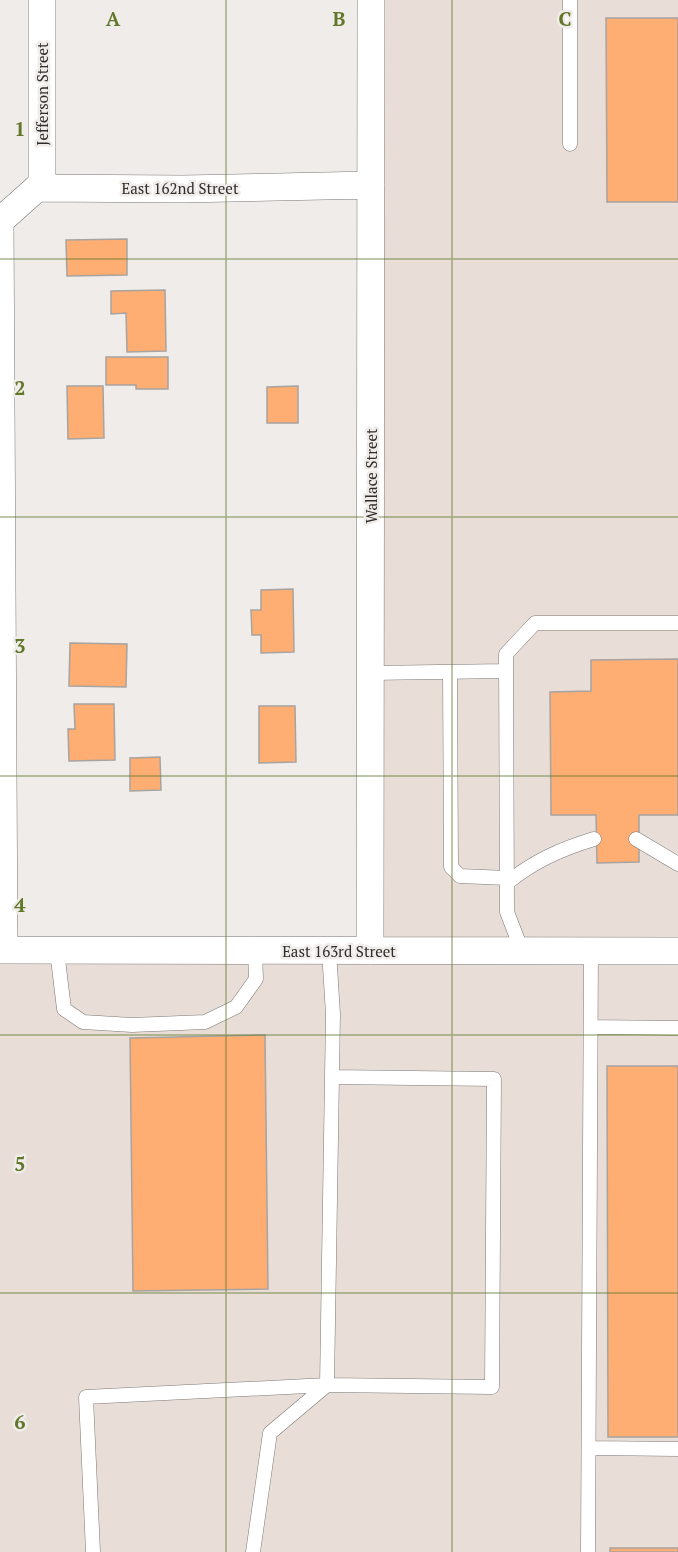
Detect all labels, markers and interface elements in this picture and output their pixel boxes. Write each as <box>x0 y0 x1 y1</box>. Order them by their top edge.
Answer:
text: A <box>106 5 121 32</box>
text: B <box>333 5 346 32</box>
text: C <box>558 5 572 32</box>
street label: Jefferson Street <box>32 42 52 146</box>
text: 1 <box>14 115 26 142</box>
street label: East 162nd Street <box>122 178 239 198</box>
text: 2 <box>14 374 26 401</box>
street label: Wallace Street <box>361 428 381 524</box>
text: 3 <box>14 632 26 659</box>
text: 4 <box>14 891 26 918</box>
street label: East 163rd Street <box>282 941 396 961</box>
text: 5 <box>14 1150 26 1177</box>
text: 6 <box>14 1408 26 1435</box>

